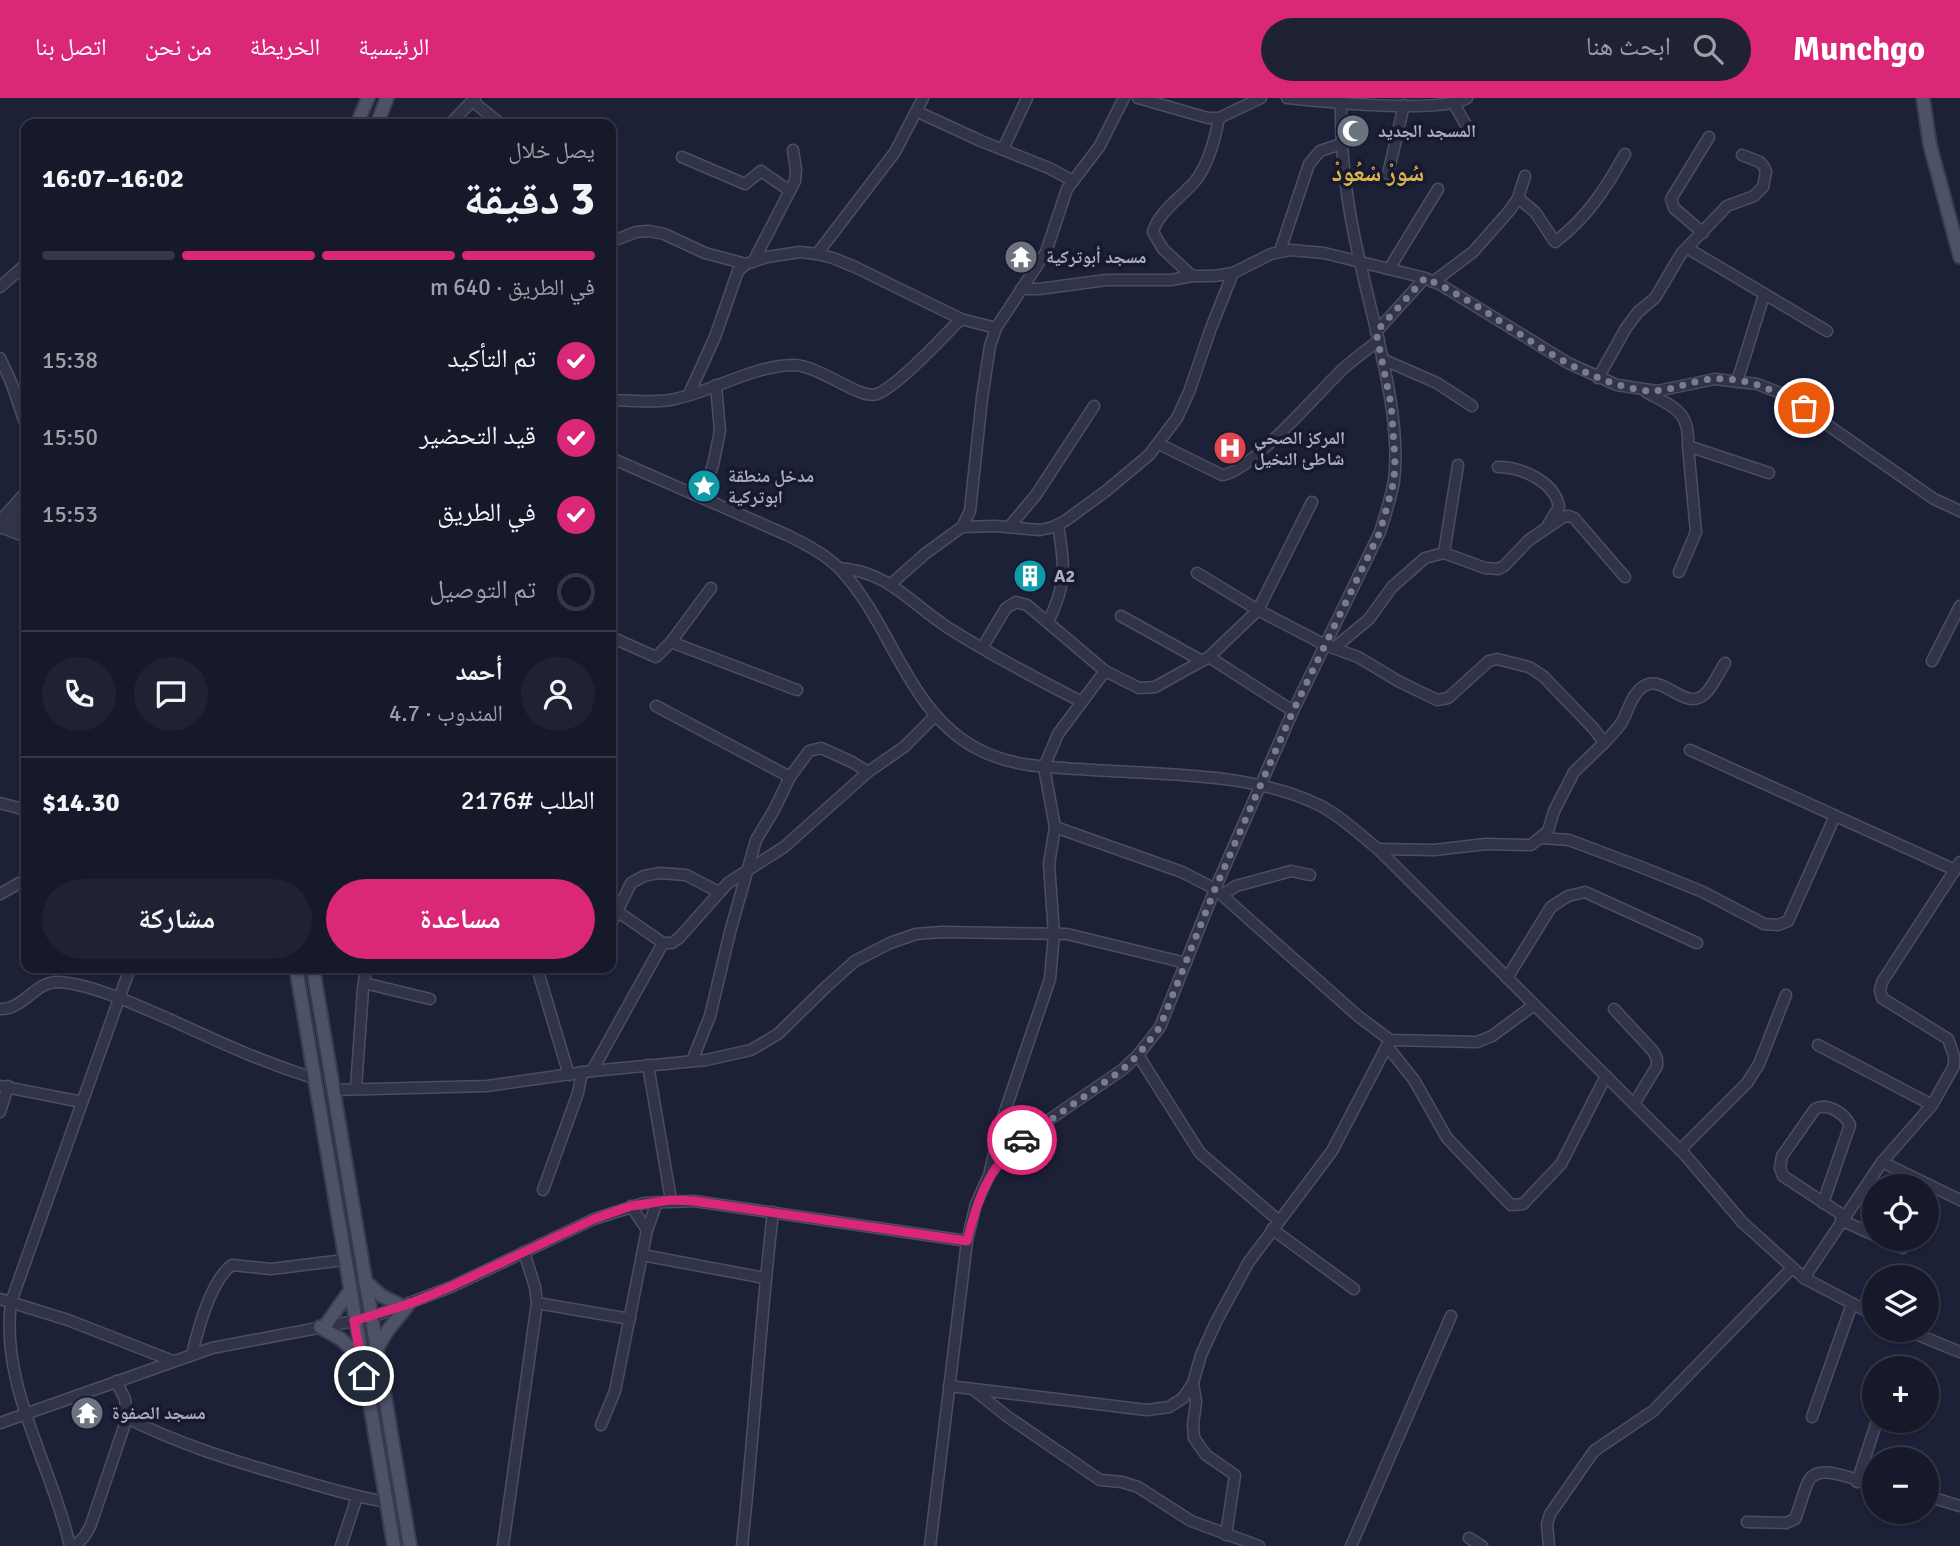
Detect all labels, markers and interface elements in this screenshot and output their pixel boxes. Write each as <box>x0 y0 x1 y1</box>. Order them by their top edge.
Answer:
search box <box>1261 18 1751 81</box>
text: Munchgo <box>1793 29 1925 70</box>
icon: search <box>1689 30 1727 68</box>
text: ابحث هنا <box>1586 31 1671 63</box>
text: اتصل بنا <box>35 32 107 62</box>
text: من نحن <box>145 32 212 62</box>
text: الخريطة <box>250 32 320 62</box>
text: الرئيسية <box>358 32 429 62</box>
mosque icon: المسجد الجديد <box>1334 112 1372 150</box>
place label: المسجد الجديد <box>1378 120 1476 142</box>
text: يصل خلال <box>508 136 595 165</box>
district label: سُورْ سْعُودْ <box>1332 158 1424 188</box>
text: 16:02–16:07 <box>42 163 184 195</box>
text: 3 دقيقة <box>463 171 595 227</box>
temple icon: مسجد أبوتركية <box>1002 238 1040 276</box>
place label: مسجد أبوتركية <box>1046 246 1147 268</box>
text: في الطريق · 640 m <box>430 273 595 302</box>
icon: check <box>557 342 595 380</box>
text: تم التأكيد <box>448 343 536 375</box>
text: 15:38 <box>42 346 98 375</box>
pin <box>1774 378 1834 438</box>
icon: bag <box>1785 389 1823 427</box>
icon: check <box>557 419 595 457</box>
text: قيد التحضير <box>419 420 536 452</box>
text: 15:50 <box>42 423 98 452</box>
place label: المركز الصحي شاطئ النخيل <box>1254 427 1345 470</box>
hospital icon: المركز الصحي شاطئ النخيل <box>1211 429 1249 467</box>
place label: مدخل منطقة ابوتركية <box>728 465 814 508</box>
place icon: مدخل منطقة ابوتركية <box>685 467 723 505</box>
icon: check <box>557 496 595 534</box>
text: في الطريق <box>437 497 536 529</box>
text: 15:53 <box>42 500 98 529</box>
building icon: A2 <box>1011 557 1049 595</box>
place label: A2 <box>1054 565 1075 587</box>
text: تم التوصيل <box>429 574 536 606</box>
text: أحمد <box>455 656 503 688</box>
button: phone <box>42 657 116 731</box>
button: chat <box>134 657 208 731</box>
button: person <box>521 657 595 731</box>
text: المندوب · 4.7 <box>389 699 503 728</box>
text: الطلب #2176 <box>461 785 595 817</box>
text: $14.30 <box>42 787 120 819</box>
button: مشاركة <box>42 879 312 959</box>
button: مساعدة <box>326 879 595 959</box>
courier <box>987 1105 1057 1175</box>
icon: car <box>1003 1121 1041 1159</box>
map controls <box>1862 1174 1939 1524</box>
button: locate <box>1862 1174 1939 1251</box>
button: layers <box>1862 1265 1939 1342</box>
pin <box>334 1346 394 1406</box>
button: + <box>1862 1356 1939 1433</box>
icon: home <box>345 1357 383 1395</box>
temple icon: مسجد الصفوة <box>68 1394 106 1432</box>
place label: مسجد الصفوة <box>112 1402 206 1424</box>
button: − <box>1862 1447 1939 1524</box>

